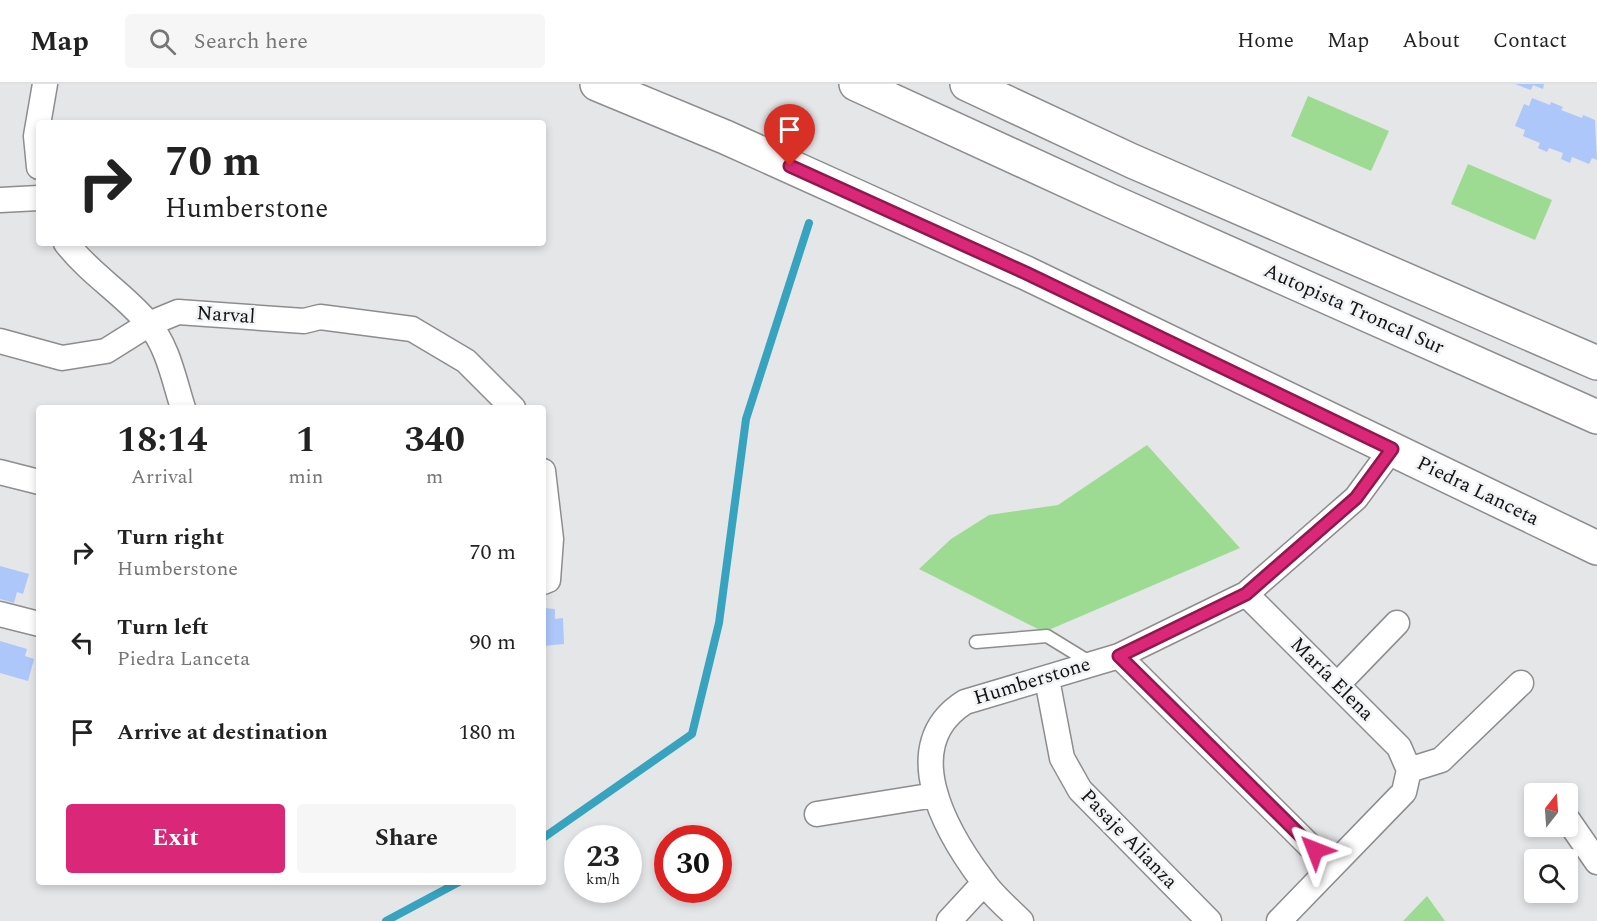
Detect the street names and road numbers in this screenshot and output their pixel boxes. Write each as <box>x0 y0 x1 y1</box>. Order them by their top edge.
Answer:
street label: Autopista Troncal Sur <box>1259 256 1449 362</box>
street label: Narval <box>196 298 256 332</box>
street label: Piedra Lanceta <box>1412 448 1545 534</box>
street label: María Elena <box>1283 630 1381 728</box>
street label: Humberstone <box>970 649 1094 713</box>
street label: Pasaje Alianza <box>1073 782 1185 896</box>

